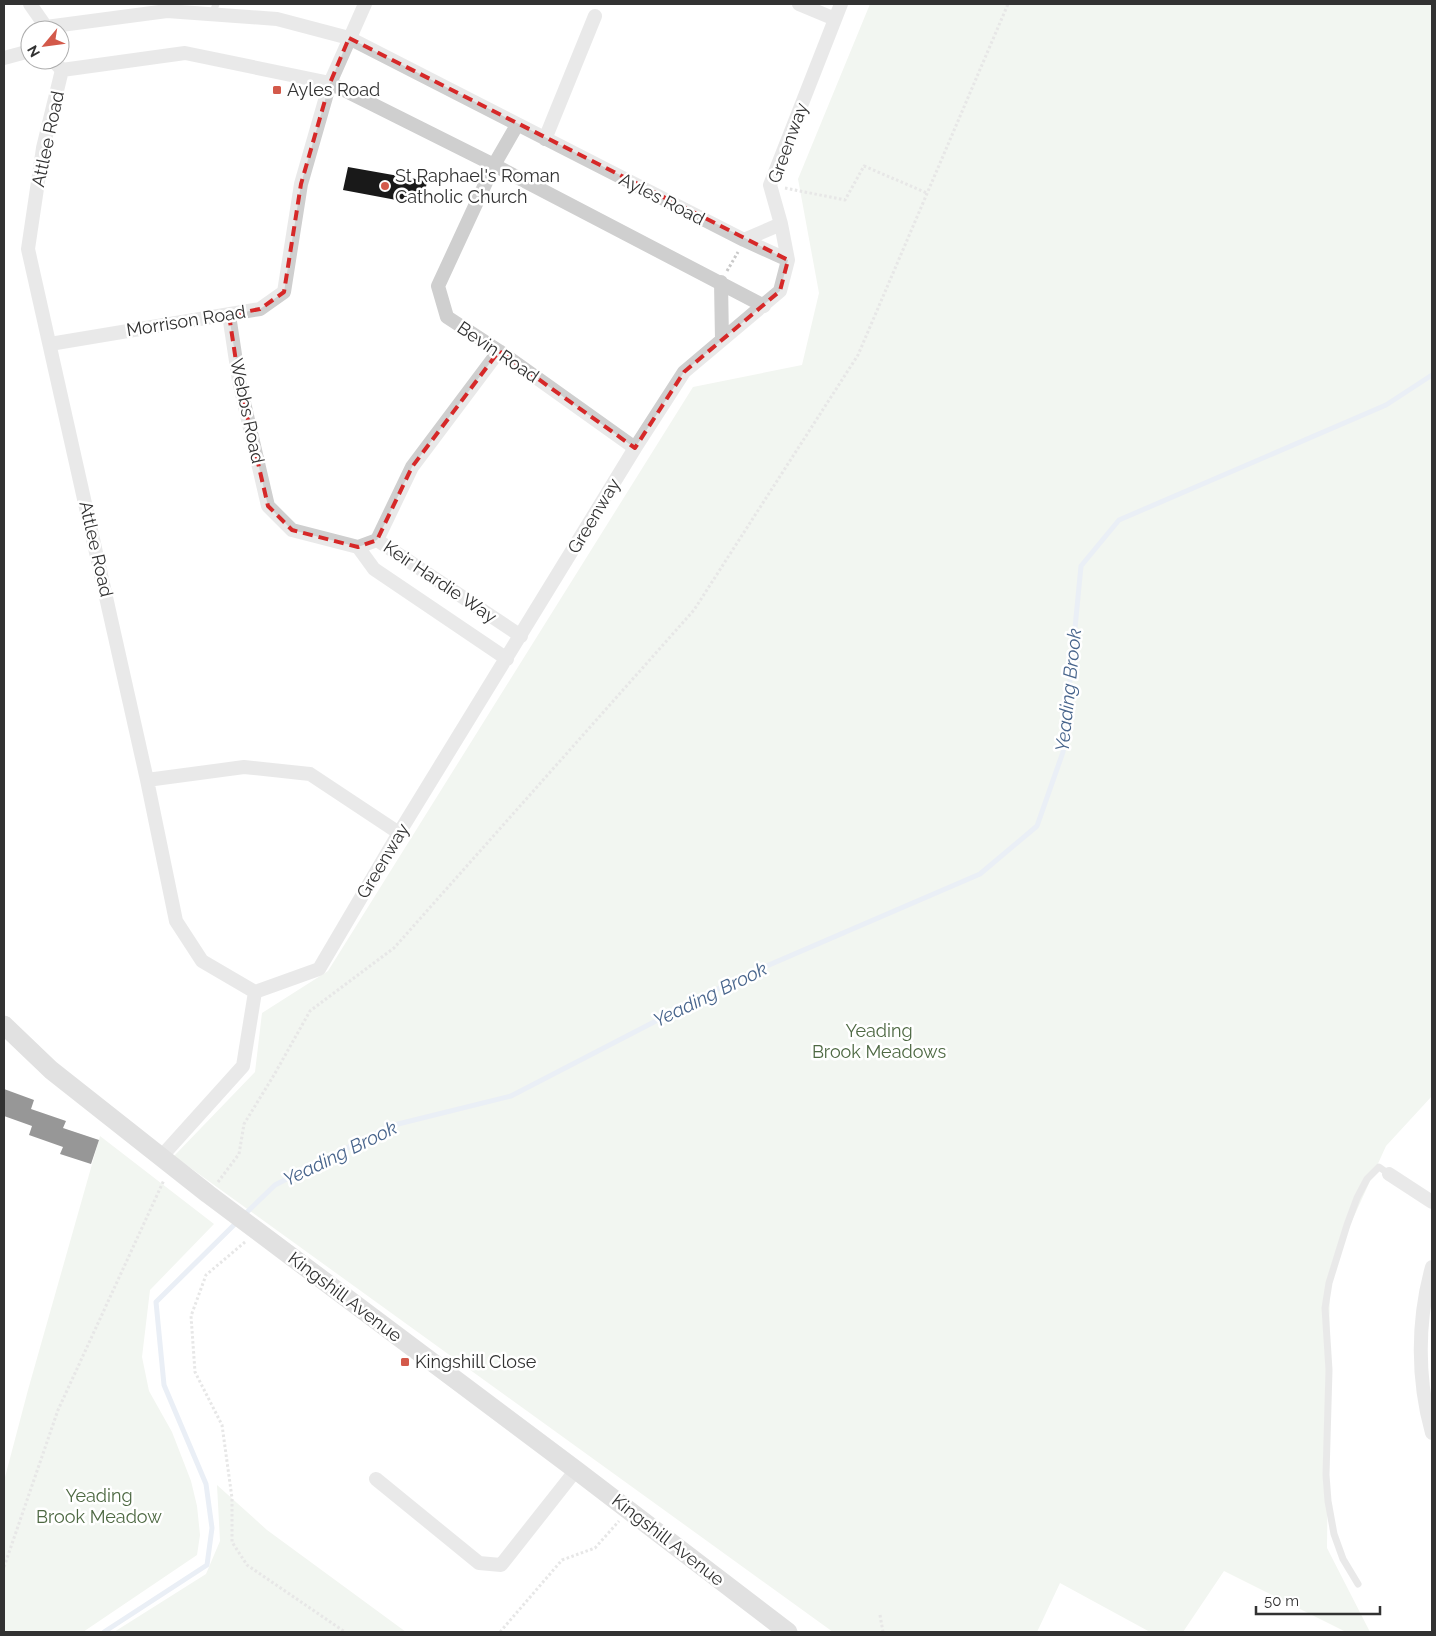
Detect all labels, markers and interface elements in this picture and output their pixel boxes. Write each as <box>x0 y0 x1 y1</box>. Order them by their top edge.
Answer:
north arrow <box>20 20 70 70</box>
text: N <box>24 43 43 60</box>
place label: Ayles Road <box>287 79 380 100</box>
marker: Ayles Road <box>271 84 283 96</box>
street label: Attlee Road <box>27 89 68 189</box>
street label: Greenway <box>763 100 812 186</box>
place label: St Raphael's Roman Catholic Church <box>395 165 560 207</box>
street label: Ayles Road <box>616 168 709 229</box>
marker: St Raphael's Roman Catholic Church <box>379 180 391 192</box>
street label: Morrison Road <box>125 301 247 340</box>
street label: Bevin Road <box>453 317 543 387</box>
street label: Webbs Road <box>226 356 269 465</box>
street label: Greenway <box>563 474 624 557</box>
street label: Attlee Road <box>75 499 118 599</box>
street label: Keir Hardie Way <box>380 536 501 627</box>
water label: Yeading Brook <box>1051 627 1085 753</box>
street label: Greenway <box>352 819 413 902</box>
water label: Yeading Brook <box>650 957 770 1031</box>
park label: Yeading Brook Meadows <box>812 1020 946 1062</box>
water label: Yeading Brook <box>280 1116 400 1190</box>
street label: Kingshill Avenue <box>284 1247 407 1346</box>
place label: Kingshill Close <box>415 1351 537 1372</box>
marker: Kingshill Close <box>399 1356 411 1368</box>
park label: Yeading Brook Meadow <box>36 1485 162 1527</box>
street label: Kingshill Avenue <box>608 1489 729 1590</box>
scale bar <box>1256 1584 1380 1616</box>
text: 50 m <box>1264 1592 1299 1610</box>

